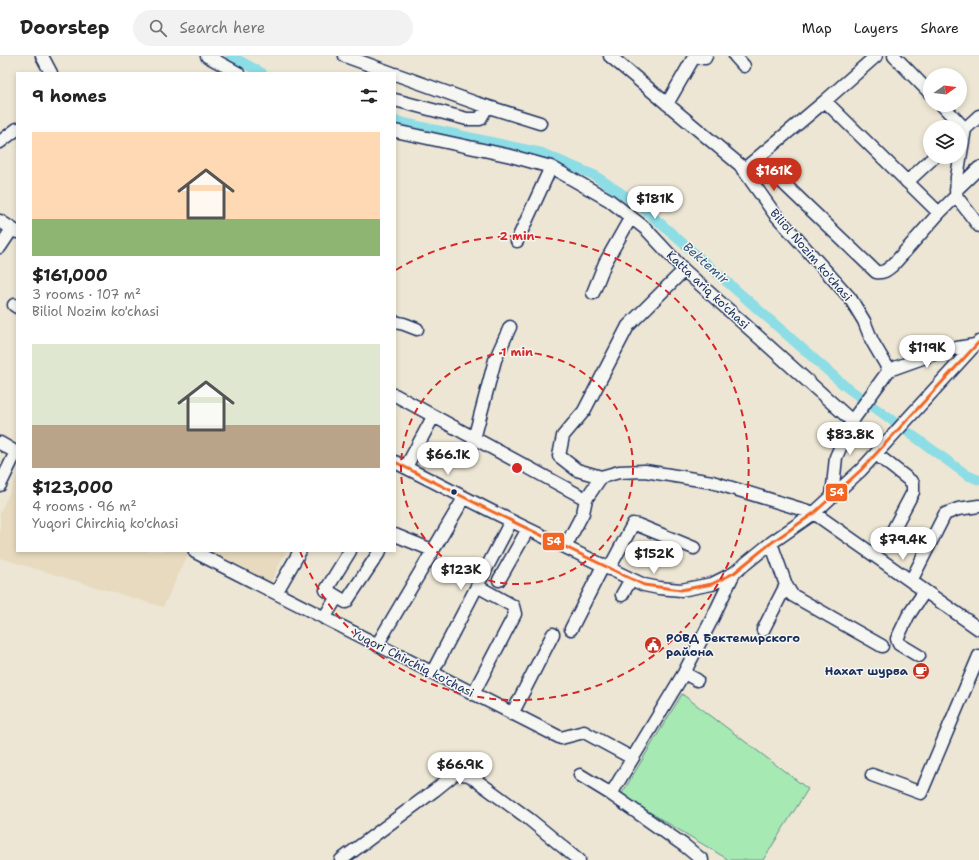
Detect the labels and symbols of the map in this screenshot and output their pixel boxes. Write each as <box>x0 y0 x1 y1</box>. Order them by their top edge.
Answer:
north arrow <box>923 68 967 112</box>
pin: $161K <box>746 158 802 192</box>
pin: $181K <box>627 186 683 220</box>
street label: Biliol Nozim ko'chasi <box>766 205 856 305</box>
text: 2 min <box>500 228 535 244</box>
water label: Bektemir <box>679 238 733 288</box>
street label: Katta ariq ko'chasi <box>663 247 753 333</box>
pin: $119K <box>899 335 955 369</box>
text: 1 min <box>501 344 533 360</box>
pin: $83.8K <box>817 422 883 456</box>
pin: $66.1K <box>415 442 481 476</box>
centre of rings <box>510 461 524 475</box>
line badge: 54 <box>825 483 848 502</box>
text: 54 <box>830 485 845 500</box>
unlabelled marker <box>449 487 459 497</box>
pin: $79.4K <box>870 527 936 561</box>
line badge: 54 <box>542 532 565 551</box>
text: 54 <box>547 534 562 549</box>
pin: $152K <box>626 541 682 575</box>
pin: $123K <box>433 557 489 591</box>
street label: Yuqori Chirchiq ko'chasi <box>349 625 477 701</box>
place label: РОВД Бектемирского района <box>666 630 800 660</box>
public building icon: РОВД Бектемирского района <box>643 635 663 655</box>
cafe icon: Нахат шурва <box>911 661 931 681</box>
place label: Нахат шурва <box>825 663 909 679</box>
pin: $66.9K <box>427 752 493 786</box>

